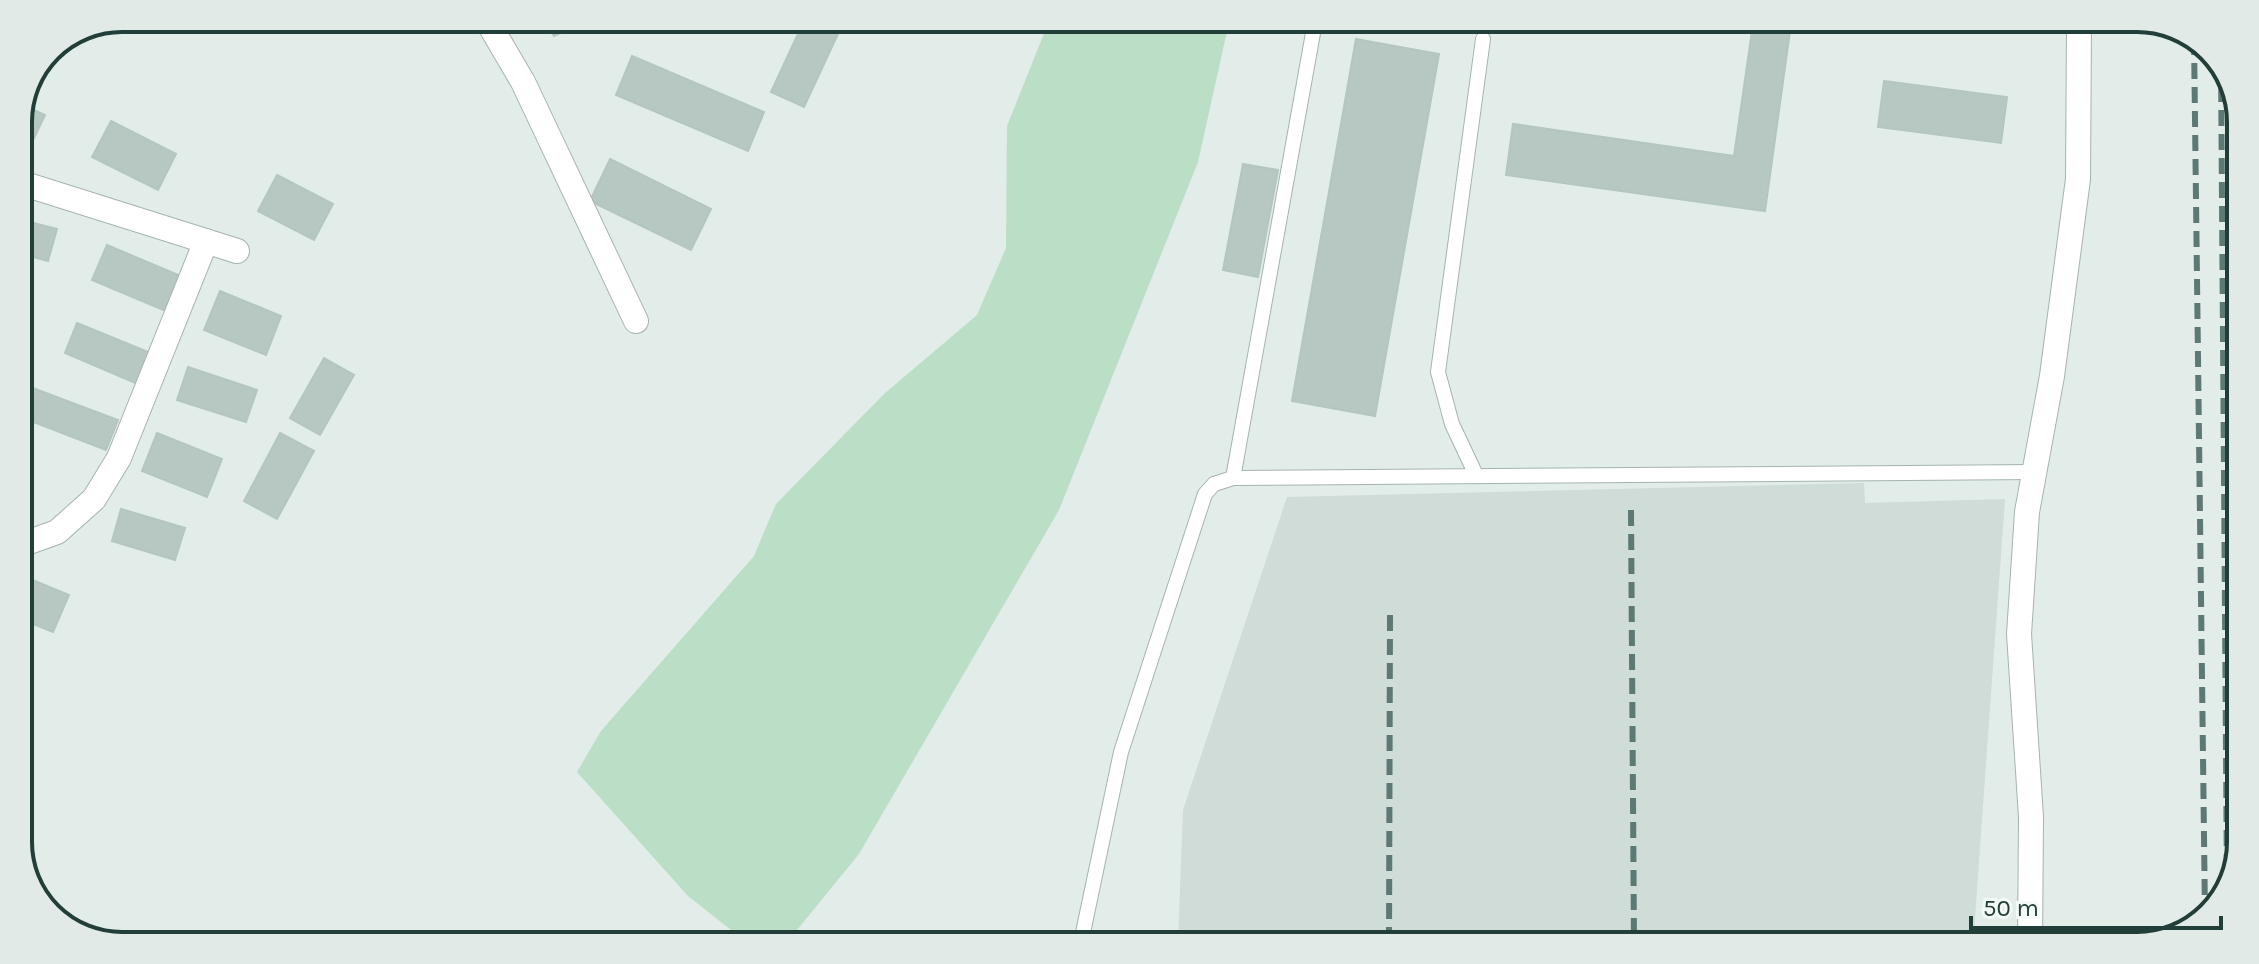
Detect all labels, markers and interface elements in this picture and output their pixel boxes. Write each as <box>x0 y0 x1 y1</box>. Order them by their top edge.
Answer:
scale bar <box>1971 880 2221 930</box>
text: 50 m <box>1983 894 2039 922</box>

